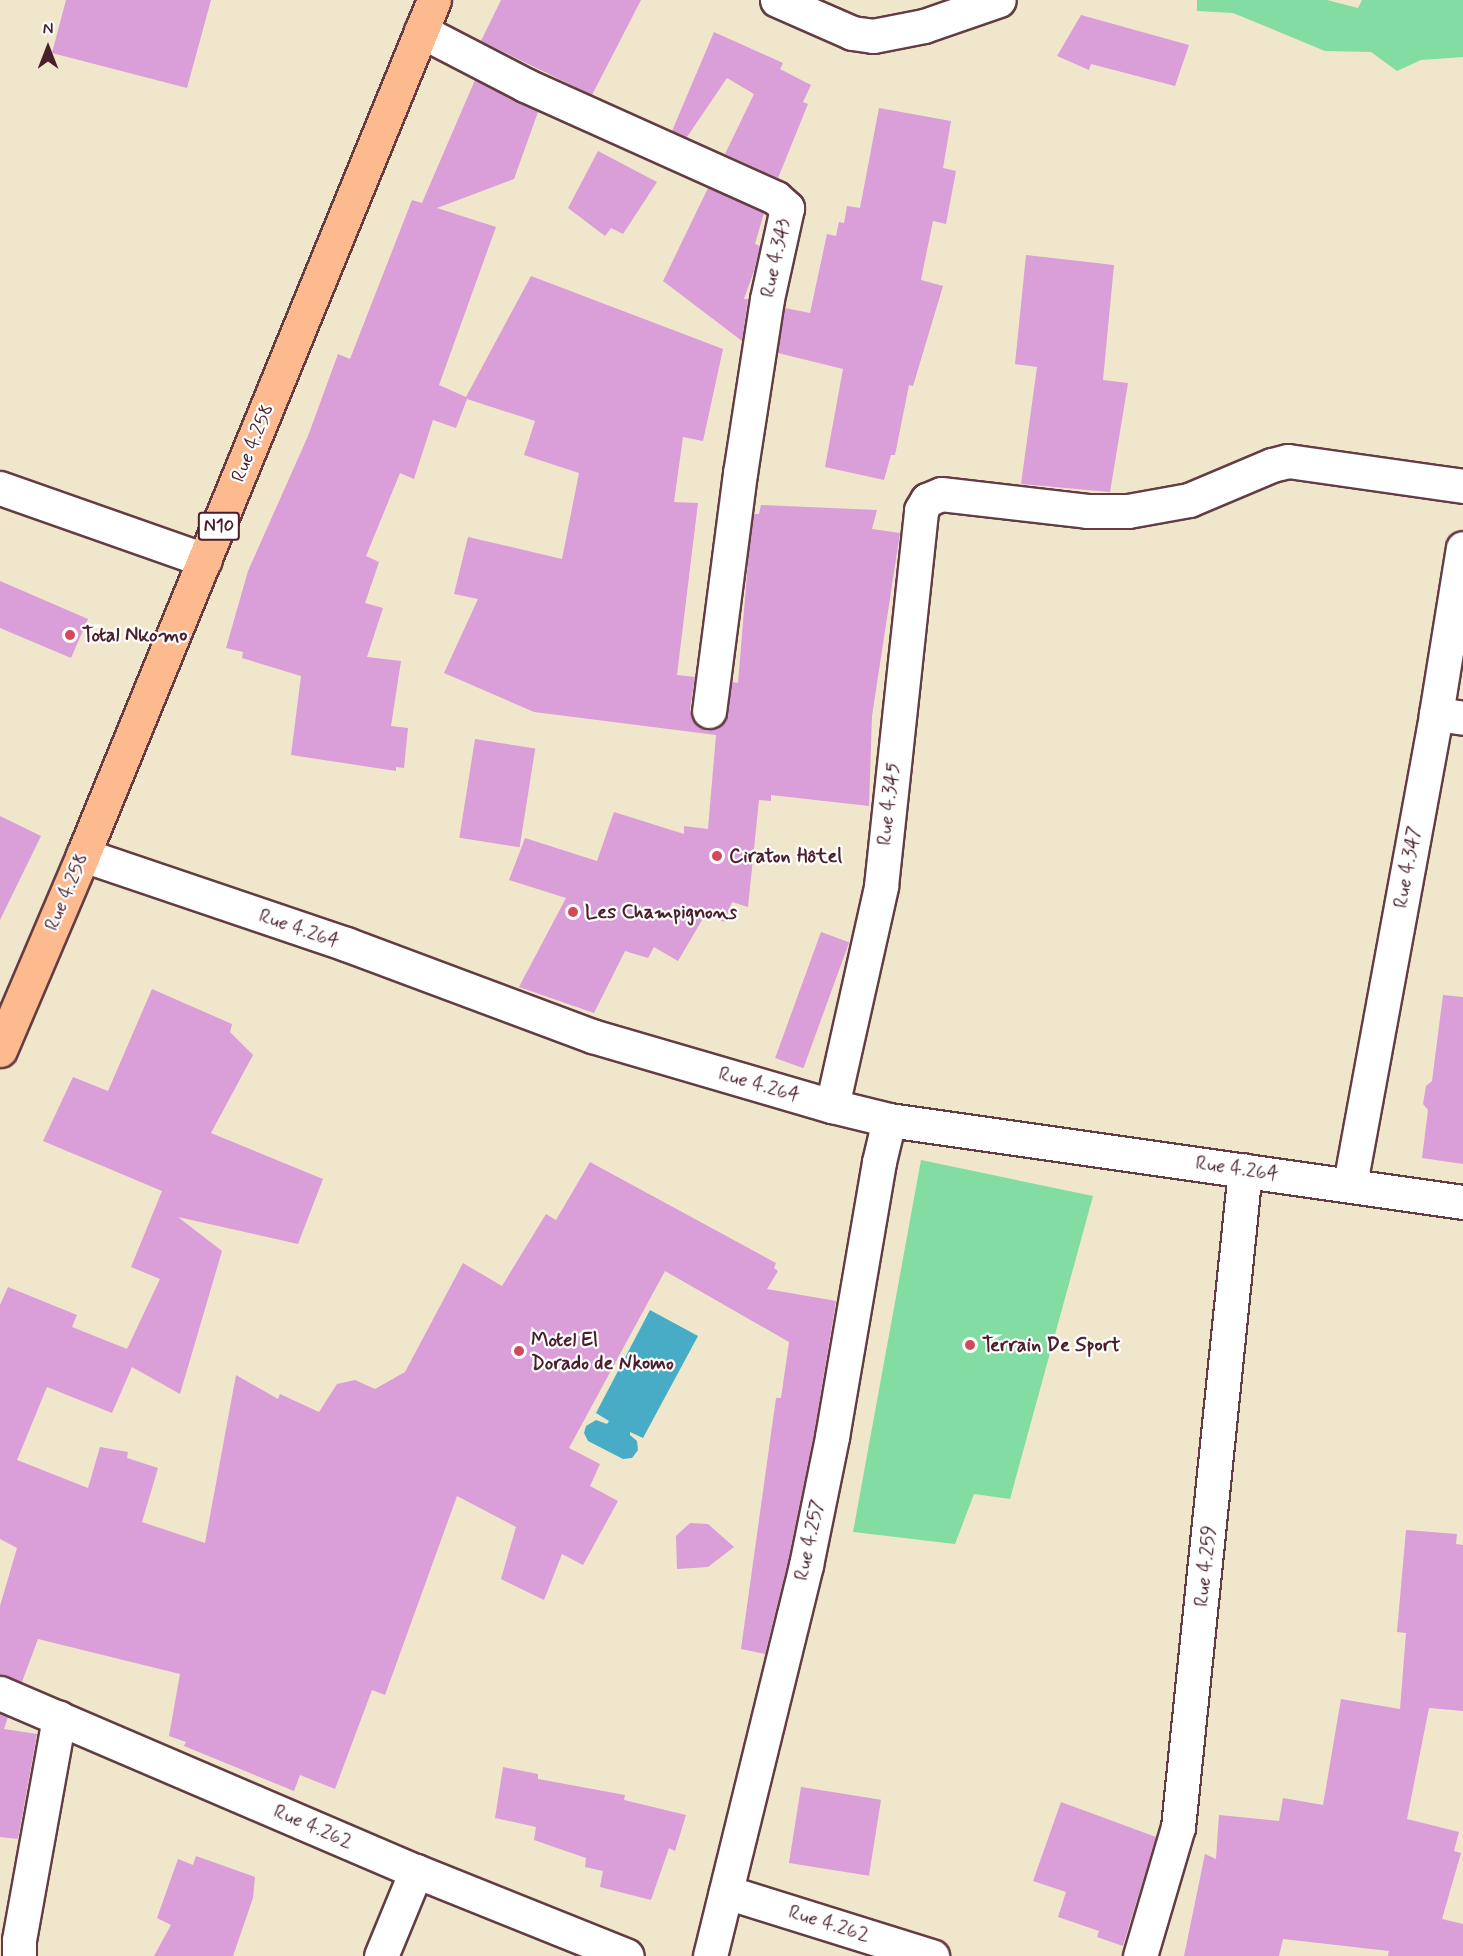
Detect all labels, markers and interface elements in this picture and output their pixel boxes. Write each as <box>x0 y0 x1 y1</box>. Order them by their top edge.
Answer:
north arrow <box>18 18 78 78</box>
text: N <box>43 19 53 40</box>
street label: Rue 4.343 <box>756 216 796 300</box>
street label: Rue 4.258 <box>226 400 280 486</box>
road number: N10 <box>196 511 242 541</box>
place label: Total Nkomo <box>82 623 187 647</box>
marker: Total Nkomo <box>63 628 77 642</box>
street label: Rue 4.345 <box>873 761 905 847</box>
street label: Rue 4.347 <box>1389 824 1427 910</box>
place label: Ciraton Hôtel <box>729 844 844 868</box>
street label: Rue 4.258 <box>40 849 94 935</box>
marker: Ciraton Hôtel <box>710 849 724 863</box>
place label: Les Champignons <box>585 900 742 924</box>
street label: Rue 4.264 <box>256 904 342 954</box>
marker: Les Champignons <box>566 905 580 919</box>
street label: Rue 4.264 <box>716 1062 802 1108</box>
street label: Rue 4.264 <box>1194 1151 1280 1187</box>
place label: Motel El Dorado de Nkomo <box>531 1328 681 1375</box>
place label: Terrain De Sport <box>982 1333 1124 1357</box>
marker: Terrain De Sport <box>963 1338 977 1352</box>
marker: Motel El Dorado de Nkomo <box>512 1344 526 1358</box>
street label: Rue 4.257 <box>790 1497 830 1583</box>
street label: Rue 4.259 <box>1190 1524 1222 1608</box>
street label: Rue 4.262 <box>270 1800 356 1854</box>
street label: Rue 4.262 <box>785 1900 873 1948</box>

